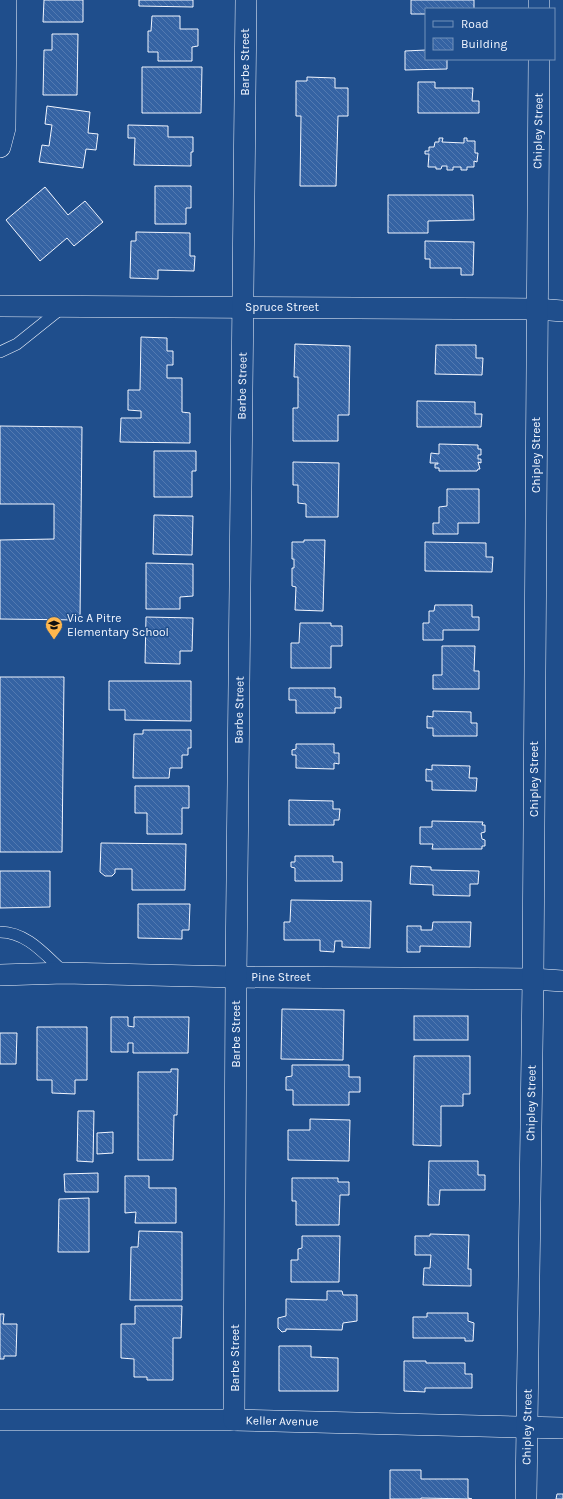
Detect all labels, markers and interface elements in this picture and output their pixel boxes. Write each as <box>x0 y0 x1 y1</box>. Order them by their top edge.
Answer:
legend <box>425 8 555 60</box>
text: Road <box>461 17 489 31</box>
street label: Barbe Street <box>238 28 252 96</box>
text: Building <box>461 37 508 51</box>
street label: Chipley Street <box>530 92 546 169</box>
street label: Spruce Street <box>245 300 319 314</box>
street label: Barbe Street <box>234 352 250 420</box>
street label: Chipley Street <box>529 416 543 493</box>
place label: Vic A Pitre Elementary School <box>67 611 169 639</box>
school or university icon: Vic A Pitre Elementary School <box>44 615 64 640</box>
street label: Barbe Street <box>231 676 247 744</box>
street label: Chipley Street <box>527 740 541 817</box>
street label: Pine Street <box>251 970 311 984</box>
street label: Barbe Street <box>229 1000 243 1068</box>
street label: Chipley Street <box>523 1064 539 1141</box>
street label: Barbe Street <box>228 1324 242 1392</box>
street label: Chipley Street <box>519 1388 535 1465</box>
street label: Keller Avenue <box>245 1413 319 1429</box>

